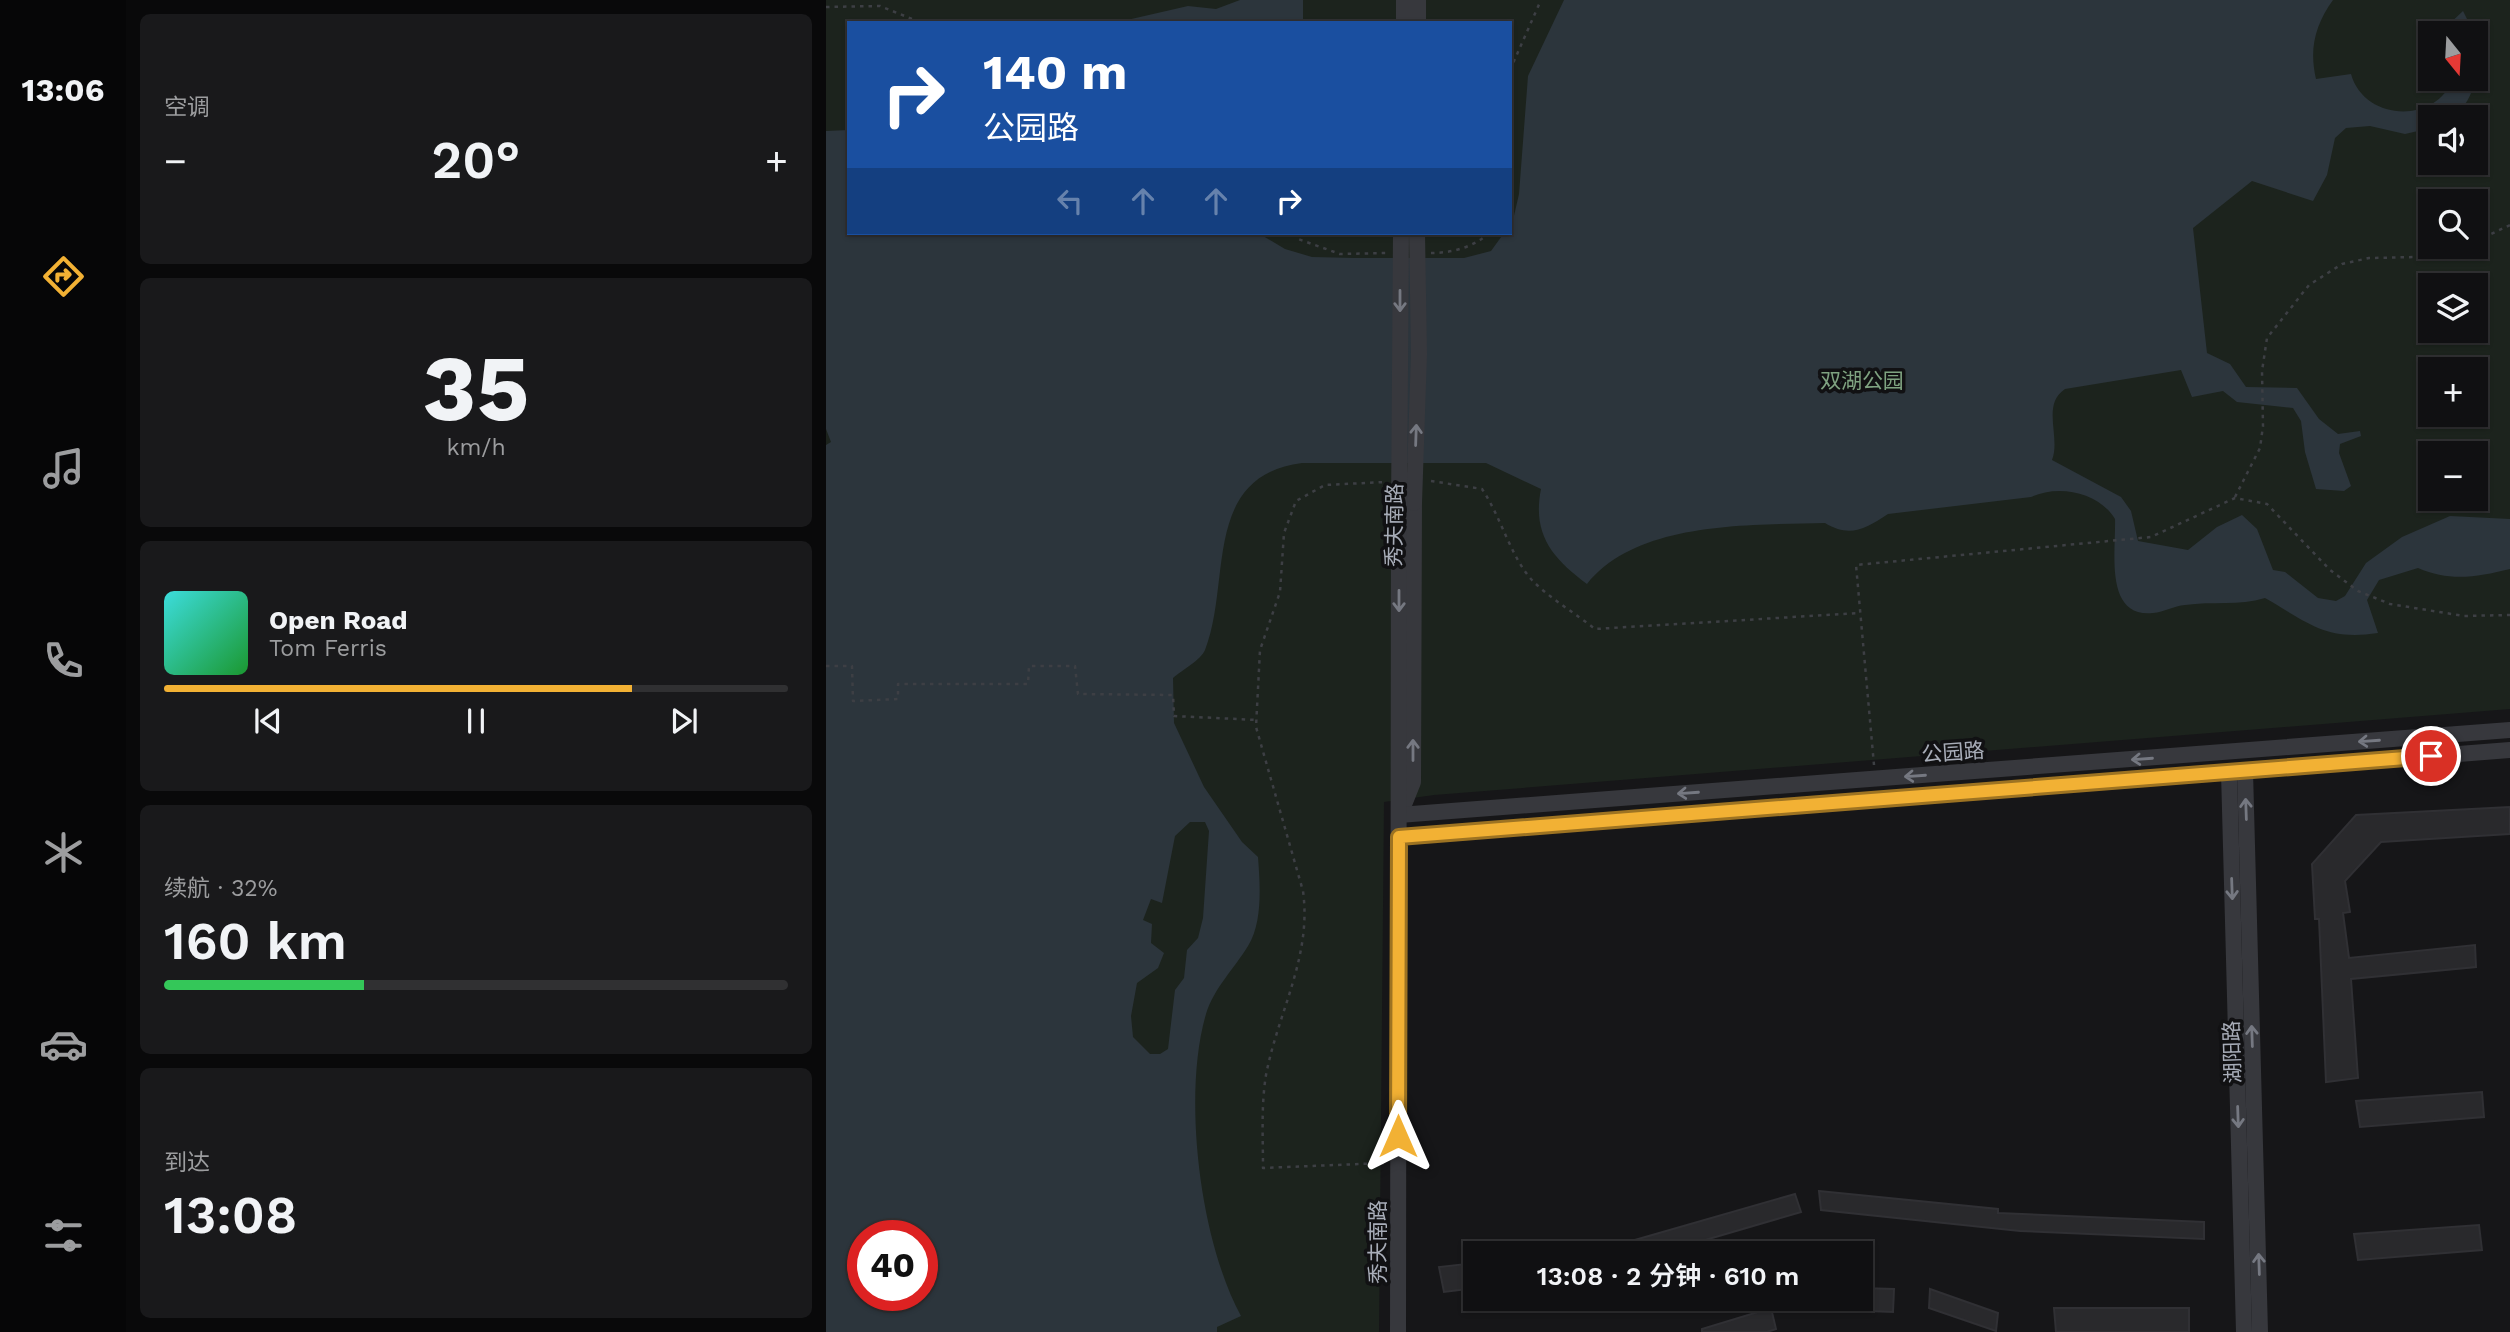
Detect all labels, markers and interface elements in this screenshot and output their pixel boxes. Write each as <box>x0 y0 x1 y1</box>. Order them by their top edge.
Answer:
north arrow <box>2418 21 2488 91</box>
map controls <box>2418 21 2488 511</box>
text: 140 m <box>983 43 1127 101</box>
icon: right <box>868 49 959 140</box>
text: 13:06 <box>22 71 104 109</box>
text: 空调 <box>164 94 210 121</box>
button: sound <box>2418 105 2488 175</box>
text: 公园路 <box>983 109 1079 147</box>
text: 20° <box>432 130 520 191</box>
text: − <box>164 139 187 183</box>
text: + <box>765 139 788 183</box>
icon: left <box>1051 182 1089 220</box>
icon: ahead <box>1124 182 1162 220</box>
icon: ahead <box>1197 182 1235 220</box>
icon: right <box>1270 182 1308 220</box>
button: search <box>2418 189 2488 259</box>
icon: directions <box>39 252 88 301</box>
button: layers <box>2418 273 2488 343</box>
one-way arrow <box>1393 289 1407 312</box>
text: 35 <box>422 335 530 442</box>
button: + <box>2418 357 2488 427</box>
park label: 双湖公园 <box>1820 368 1904 393</box>
one-way arrow <box>1410 424 1423 447</box>
text: km/h <box>446 434 506 461</box>
button: − <box>2418 441 2488 511</box>
icon: music <box>39 444 88 493</box>
street label: 秀夫南路 <box>1381 483 1407 567</box>
one-way arrow <box>1392 590 1406 613</box>
text: Open Road <box>269 605 407 635</box>
text: Tom Ferris <box>269 635 387 662</box>
icon: phone <box>39 636 88 685</box>
icon: previous <box>249 702 287 740</box>
icon: pause <box>457 702 495 740</box>
icon: next <box>665 702 703 740</box>
pin <box>2401 726 2461 786</box>
one-way arrow <box>2358 735 2380 748</box>
street label: 公园路 <box>1921 737 1985 767</box>
icon: arrive <box>2412 737 2450 775</box>
one-way arrow <box>1406 738 1420 761</box>
one-way arrow <box>2131 752 2154 765</box>
one-way arrow <box>1904 770 1927 783</box>
one-way arrow <box>1677 787 1700 800</box>
one-way arrow <box>2240 798 2253 821</box>
icon: climate <box>39 828 88 877</box>
text: 续航 · 32% <box>164 875 277 902</box>
one-way arrow <box>2225 878 2239 901</box>
text: 160 km <box>164 911 347 972</box>
icon: car <box>39 1020 88 1069</box>
street label: 湖阳路 <box>2218 1020 2246 1084</box>
one-way arrow <box>2246 1025 2259 1048</box>
position arrow <box>1361 1099 1435 1173</box>
one-way arrow <box>2231 1105 2245 1128</box>
text: 到达 <box>164 1149 210 1176</box>
text: 13:08 <box>164 1185 297 1246</box>
street label: 秀夫南路 <box>1365 1200 1390 1284</box>
icon: filters <box>39 1211 88 1260</box>
speed limit sign: 40 <box>847 1220 938 1311</box>
one-way arrow <box>2252 1253 2265 1276</box>
text: 13:08 · 2 分钟 · 610 m <box>1537 1261 1799 1291</box>

